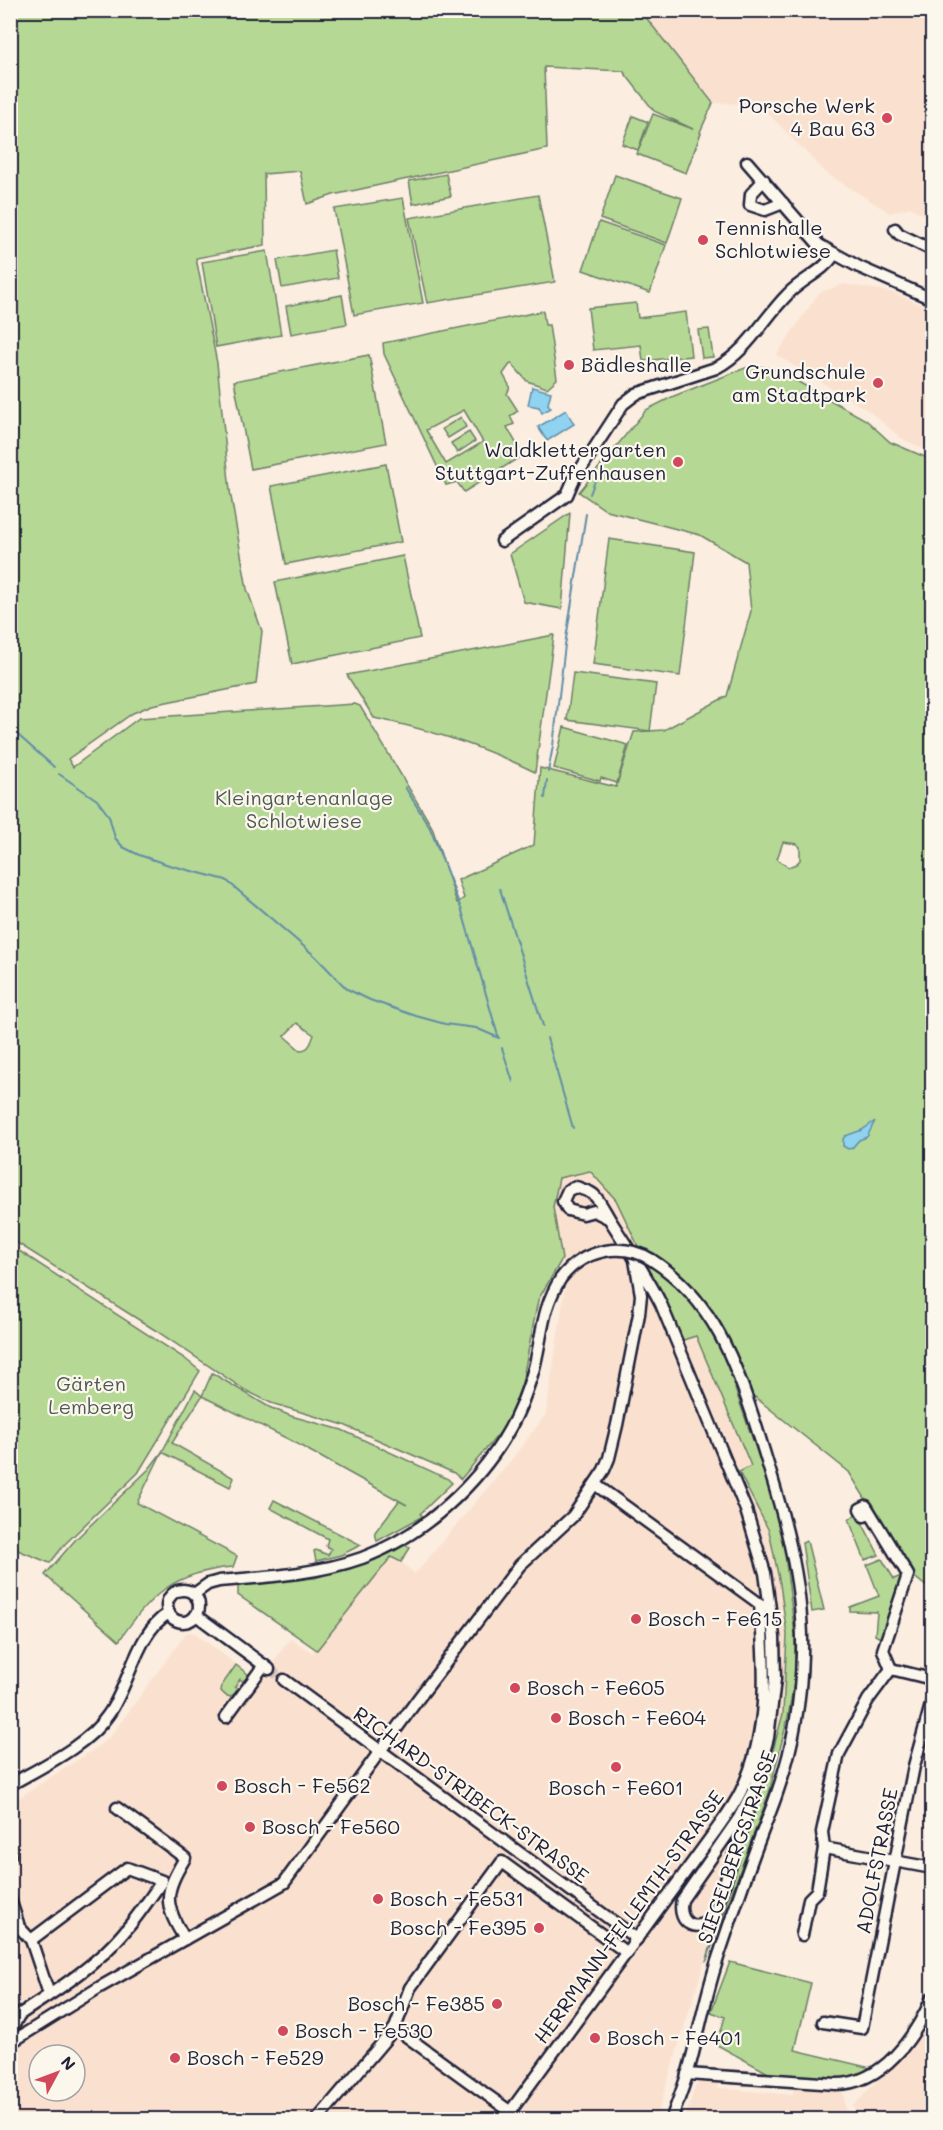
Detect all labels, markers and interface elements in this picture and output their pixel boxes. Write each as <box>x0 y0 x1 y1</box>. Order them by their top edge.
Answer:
place label: Porsche Werk 4 Bau 63 <box>739 92 875 141</box>
marker: Porsche Werk 4 Bau 63 <box>880 111 894 125</box>
place label: Tennishalle Schlotwiese <box>715 214 831 263</box>
marker: Tennishalle Schlotwiese <box>696 233 710 247</box>
place label: Bädleshalle <box>581 351 692 377</box>
marker: Bädleshalle <box>562 358 576 372</box>
place label: Grundschule am Stadtpark <box>732 358 866 407</box>
marker: Grundschule am Stadtpark <box>871 376 885 390</box>
place label: Waldklettergarten Stuttgart-Zuffenhausen <box>435 436 666 485</box>
marker: Waldklettergarten Stuttgart-Zuffenhausen <box>671 455 685 469</box>
park label: Kleingartenanlage Schlotwiese <box>215 784 393 833</box>
park label: Gärten Lemberg <box>48 1370 134 1419</box>
place label: Bosch - Fe615 <box>648 1605 783 1631</box>
marker: Bosch - Fe615 <box>629 1612 643 1626</box>
place label: Bosch - Fe605 <box>527 1674 665 1700</box>
marker: Bosch - Fe605 <box>508 1681 522 1695</box>
street label: RICHARD-STRIBECK-STRASSE <box>349 1700 594 1888</box>
place label: Bosch - Fe604 <box>568 1704 706 1730</box>
marker: Bosch - Fe604 <box>549 1711 563 1725</box>
street label: SIEGELBERGSTRASSE <box>691 1747 781 1947</box>
marker: Bosch - Fe601 <box>609 1760 623 1774</box>
place label: Bosch - Fe562 <box>234 1772 371 1798</box>
place label: Bosch - Fe601 <box>548 1774 684 1800</box>
marker: Bosch - Fe562 <box>215 1779 229 1793</box>
street label: HERRMANN-FELLEMTH-STRASSE <box>527 1785 729 2048</box>
street label: ADOLFSTRASSE <box>849 1786 903 1936</box>
place label: Bosch - Fe560 <box>262 1813 400 1839</box>
marker: Bosch - Fe560 <box>243 1820 257 1834</box>
place label: Bosch - Fe531 <box>390 1885 524 1911</box>
marker: Bosch - Fe531 <box>371 1892 385 1906</box>
place label: Bosch - Fe395 <box>390 1914 527 1940</box>
marker: Bosch - Fe395 <box>532 1921 546 1935</box>
place label: Bosch - Fe385 <box>348 1990 485 2016</box>
marker: Bosch - Fe385 <box>490 1997 504 2011</box>
place label: Bosch - Fe530 <box>295 2017 433 2043</box>
marker: Bosch - Fe530 <box>276 2024 290 2038</box>
place label: Bosch - Fe401 <box>607 2024 742 2050</box>
marker: Bosch - Fe401 <box>588 2031 602 2045</box>
north arrow <box>27 2043 87 2103</box>
place label: Bosch - Fe529 <box>187 2044 324 2070</box>
text: N <box>57 2051 81 2074</box>
marker: Bosch - Fe529 <box>168 2051 182 2065</box>

